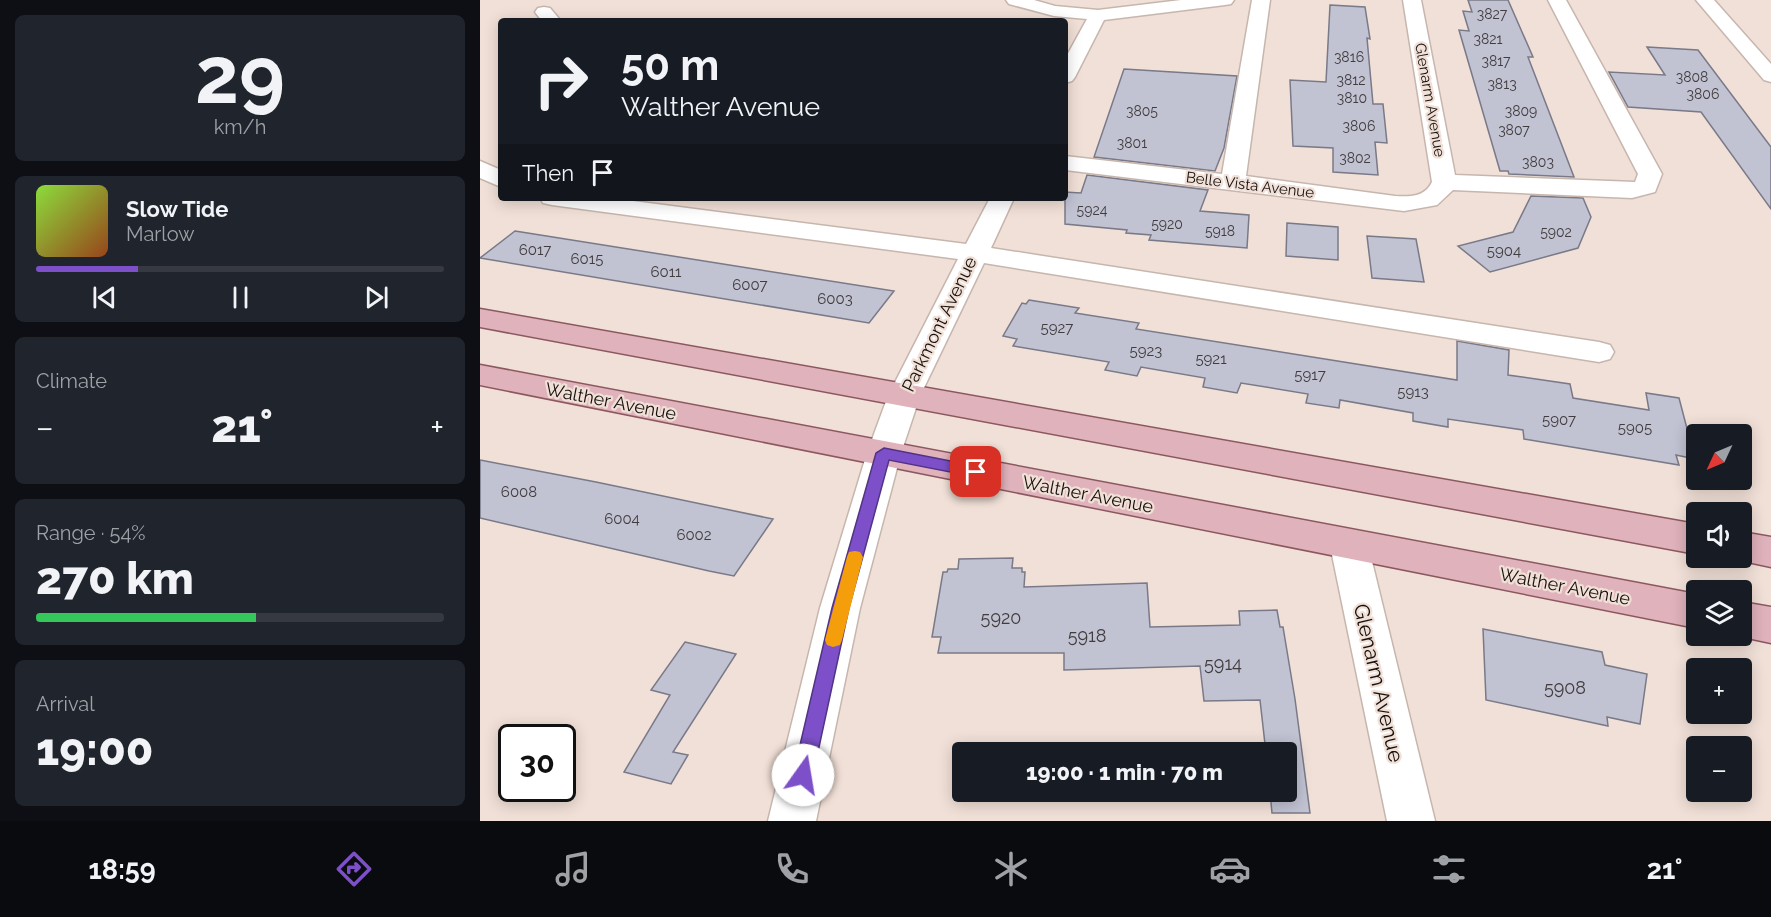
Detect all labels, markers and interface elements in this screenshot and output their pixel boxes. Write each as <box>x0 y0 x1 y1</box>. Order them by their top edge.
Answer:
house number: 3827 <box>1477 6 1508 22</box>
text: 29 <box>195 30 285 121</box>
house number: 3821 <box>1473 31 1503 47</box>
text: 50 m <box>621 41 719 90</box>
icon: right <box>522 42 600 120</box>
street label: Glenarm Avenue <box>1411 42 1449 159</box>
house number: 3816 <box>1334 49 1364 65</box>
house number: 3817 <box>1481 53 1511 69</box>
house number: 3808 <box>1676 69 1708 85</box>
house number: 3812 <box>1336 72 1366 88</box>
house number: 3813 <box>1487 76 1517 92</box>
house number: 3806 <box>1687 86 1719 102</box>
house number: 3810 <box>1337 90 1367 106</box>
text: Walther Avenue <box>621 91 820 122</box>
house number: 3805 <box>1126 103 1158 119</box>
house number: 3809 <box>1505 103 1537 119</box>
text: km/h <box>214 115 266 139</box>
house number: 3806 <box>1343 118 1375 134</box>
house number: 3807 <box>1498 122 1530 138</box>
house number: 3801 <box>1117 135 1147 151</box>
house number: 3802 <box>1339 150 1371 166</box>
house number: 3803 <box>1522 154 1554 170</box>
icon: arrive <box>586 156 619 189</box>
text: Then <box>522 160 574 186</box>
street label: Belle Vista Avenue <box>1185 168 1315 202</box>
text: Slow Tide <box>126 196 228 222</box>
house number: 5924 <box>1077 202 1108 218</box>
house number: 5920 <box>1151 216 1183 232</box>
text: Marlow <box>126 222 195 246</box>
house number: 5918 <box>1205 223 1235 239</box>
house number: 5902 <box>1540 224 1572 240</box>
house number: 6017 <box>519 241 551 259</box>
house number: 5904 <box>1487 242 1521 260</box>
house number: 6015 <box>571 250 603 268</box>
street label: Parkmont Avenue <box>897 253 981 395</box>
house number: 6011 <box>650 263 682 281</box>
house number: 6007 <box>732 276 768 294</box>
icon: previous <box>88 281 121 314</box>
icon: pause <box>224 281 257 314</box>
icon: next <box>360 281 393 314</box>
house number: 6003 <box>817 290 853 308</box>
house number: 5927 <box>1041 319 1073 337</box>
house number: 5923 <box>1130 342 1162 360</box>
house number: 5921 <box>1195 350 1227 368</box>
house number: 5917 <box>1294 366 1326 384</box>
text: Climate <box>36 369 107 393</box>
street label: Walther Avenue <box>544 378 679 424</box>
house number: 5913 <box>1397 383 1429 401</box>
text: 21° <box>211 400 273 453</box>
text: − <box>36 408 54 447</box>
text: + <box>430 408 444 447</box>
house number: 5907 <box>1542 411 1576 429</box>
house number: 5905 <box>1618 419 1652 437</box>
north arrow <box>1686 424 1752 490</box>
map controls <box>1686 424 1752 802</box>
pin <box>950 446 1001 497</box>
icon: arrive <box>959 455 992 488</box>
street label: Walther Avenue <box>1021 471 1156 517</box>
house number: 6008 <box>501 483 537 501</box>
button: sound <box>1686 502 1752 568</box>
house number: 6004 <box>604 510 640 528</box>
text: Range · 54% <box>36 521 146 545</box>
house number: 6002 <box>676 526 712 544</box>
text: 270 km <box>36 552 194 605</box>
street label: Walther Avenue <box>1498 563 1633 609</box>
button: layers <box>1686 580 1752 646</box>
street label: Glenarm Avenue <box>1349 601 1409 765</box>
house number: 5920 <box>981 607 1021 628</box>
house number: 5918 <box>1068 625 1106 646</box>
house number: 5914 <box>1204 653 1242 674</box>
button: + <box>1686 658 1752 724</box>
house number: 5908 <box>1544 677 1586 698</box>
text: Arrival <box>36 692 95 716</box>
text: 19:00 <box>36 723 153 776</box>
speed limit sign: 30 <box>498 724 576 802</box>
button: − <box>1686 736 1752 802</box>
position arrow <box>771 743 835 807</box>
text: 19:00 · 1 min · 70 m <box>1026 759 1223 785</box>
icon: directions <box>333 848 375 890</box>
icon: music <box>552 848 594 890</box>
icon: phone <box>771 848 813 890</box>
icon: climate <box>990 848 1032 890</box>
icon: car <box>1209 848 1251 890</box>
icon: filters <box>1428 848 1470 890</box>
text: 18:59 <box>89 854 156 885</box>
text: 21° <box>1647 854 1682 885</box>

